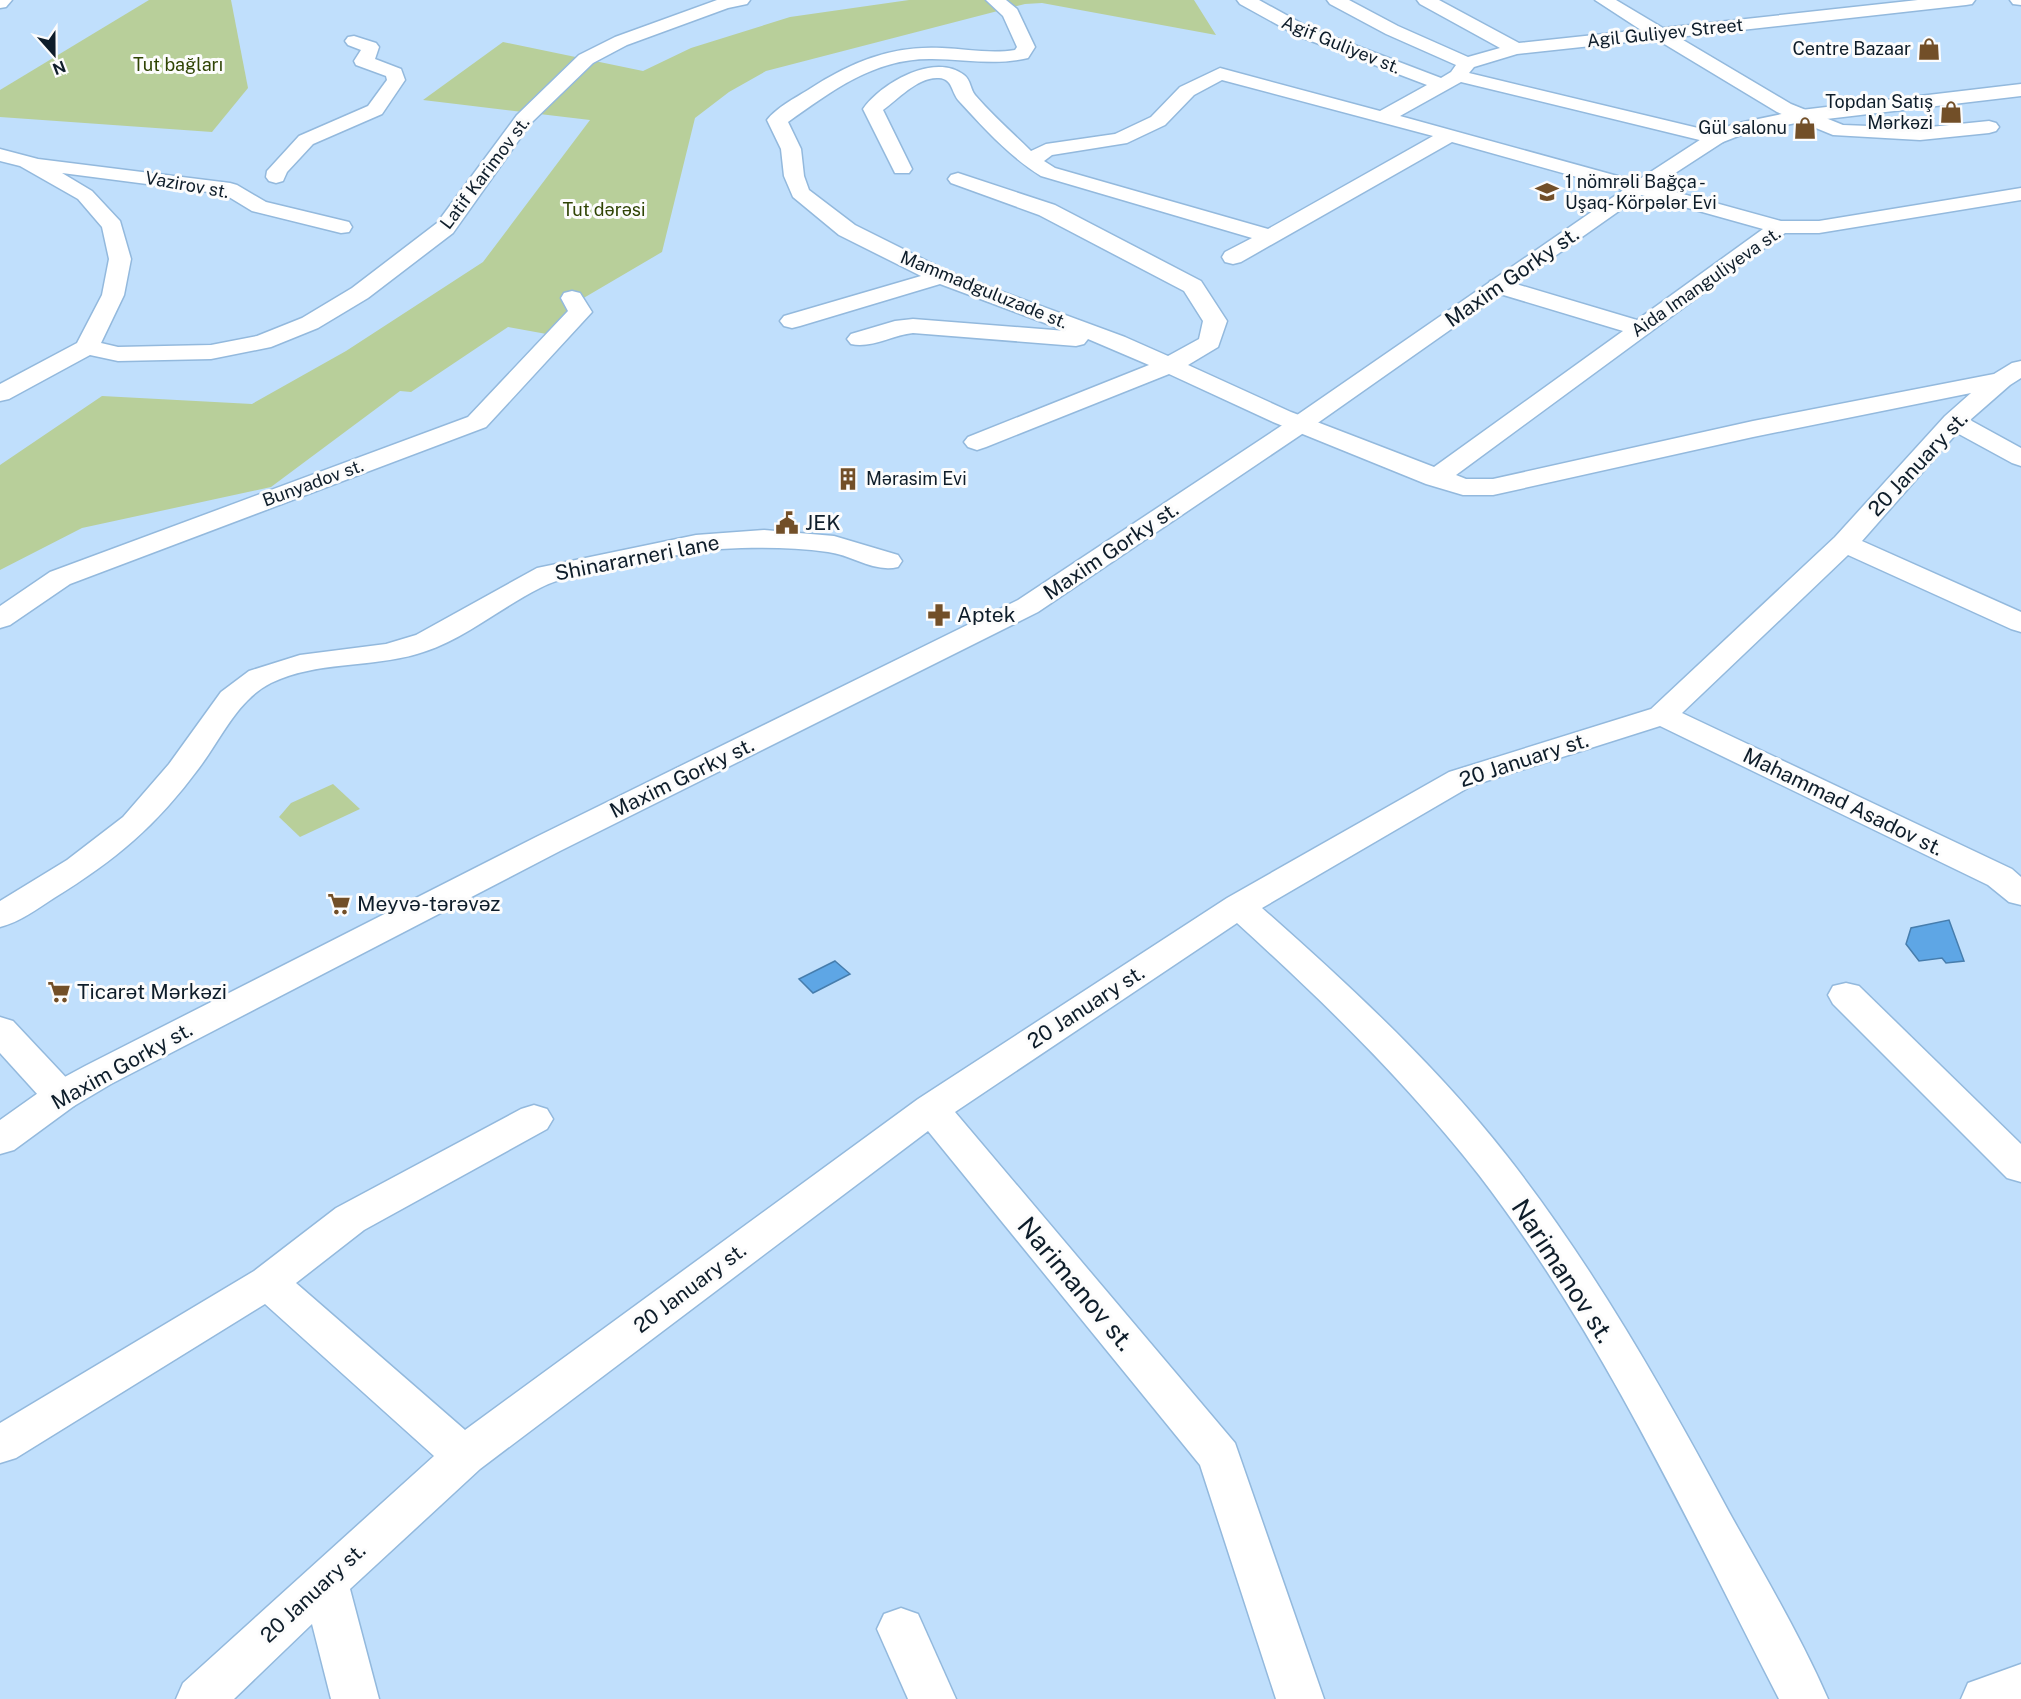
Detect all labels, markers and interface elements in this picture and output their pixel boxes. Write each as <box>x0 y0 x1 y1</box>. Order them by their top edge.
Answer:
street label: Agif Guliyev st. <box>1279 11 1404 78</box>
street label: Agil Guliyev Street <box>1586 14 1744 51</box>
north arrow <box>24 24 84 84</box>
shop icon: Centre Bazaar <box>1916 36 1942 62</box>
place label: Centre Bazaar <box>1792 38 1911 59</box>
park label: Tut bağları <box>133 54 223 75</box>
text: N <box>50 56 68 79</box>
place label: Topdan Satış Mərkəzi <box>1825 91 1933 133</box>
shop icon: Topdan Satış Mərkəzi <box>1938 99 1964 125</box>
street label: Latif Karimov st. <box>436 112 534 233</box>
shop icon: Gül salonu <box>1792 115 1818 141</box>
place label: Gül salonu <box>1698 117 1787 138</box>
street label: Vazirov st. <box>144 167 231 202</box>
place label: 1 nömrəli Bağça - Uşaq- Körpələr Evi <box>1565 171 1717 213</box>
school or university icon: 1 nömrəli Bağça - Uşaq- Körpələr Evi <box>1534 179 1560 205</box>
park label: Tut dərəsi <box>563 199 645 220</box>
street label: Maxim Gorky st. <box>1440 221 1583 332</box>
street label: Aida Imanguliyeva st. <box>1627 222 1784 341</box>
street label: Mammadguluzade st. <box>897 246 1071 333</box>
street label: 20 January st. <box>1863 406 1973 521</box>
street label: Bunyadov st. <box>259 455 366 511</box>
building icon: Mərasim Evi <box>835 466 861 492</box>
place label: Mərasim Evi <box>866 468 967 489</box>
street label: Maxim Gorky st. <box>1038 496 1183 605</box>
public building icon: JEK <box>774 510 800 536</box>
place label: JEK <box>805 510 841 535</box>
street label: Shinararneri lane <box>552 529 721 586</box>
pharmacy icon: Aptek <box>926 602 952 628</box>
place label: Aptek <box>957 602 1016 627</box>
street label: 20 January st. <box>1456 727 1592 792</box>
street label: Maxim Gorky st. <box>606 732 758 823</box>
street label: Mahammad Asadov st. <box>1739 742 1947 861</box>
supermarket icon: Meyvə-tərəvəz <box>326 891 352 917</box>
place label: Meyvə-tərəvəz <box>357 891 500 916</box>
street label: 20 January st. <box>1023 960 1149 1054</box>
supermarket icon: Ticarət Mərkəzi <box>46 979 72 1005</box>
place label: Ticarət Mərkəzi <box>77 979 227 1004</box>
street label: Maxim Gorky st. <box>47 1016 197 1115</box>
street label: Narimanov st. <box>1505 1193 1621 1348</box>
street label: Narimanov st. <box>1011 1210 1141 1357</box>
street label: 20 January st. <box>629 1237 751 1338</box>
street label: 20 January st. <box>255 1538 370 1648</box>

